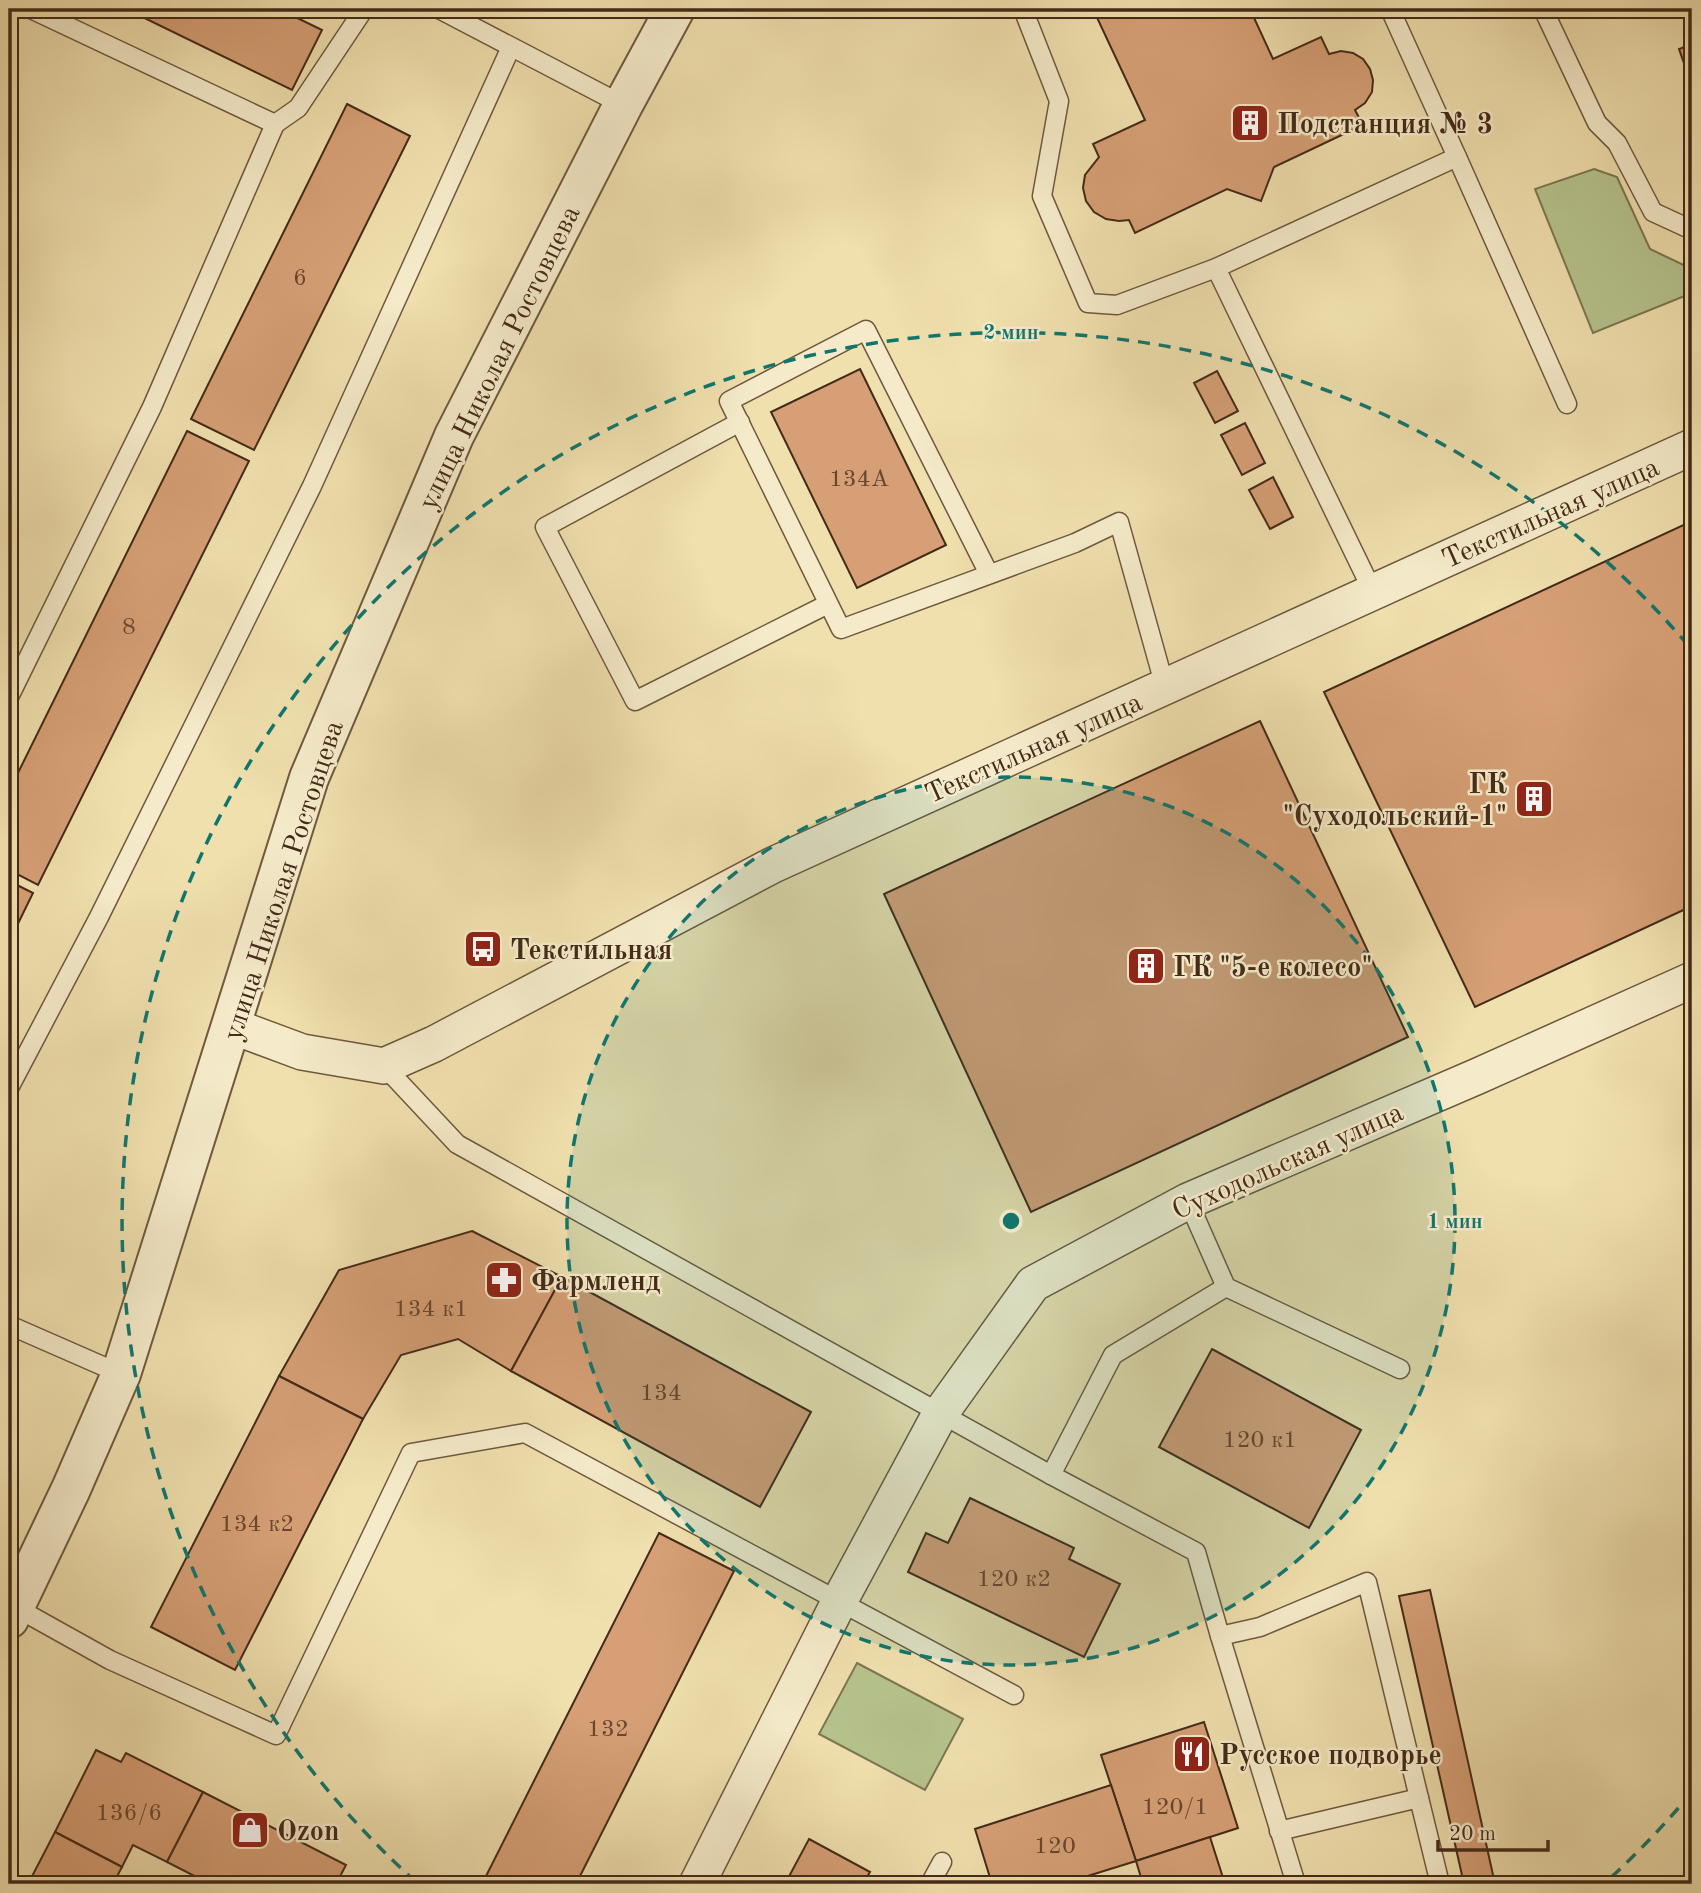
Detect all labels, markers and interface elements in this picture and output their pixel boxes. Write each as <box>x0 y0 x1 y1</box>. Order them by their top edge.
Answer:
building icon: Подстанция № 3 <box>1229 102 1271 144</box>
place label: Подстанция № 3 <box>1277 111 1493 140</box>
street label: улица Николая Ростовцева <box>415 202 587 515</box>
house number: 6 <box>293 267 307 291</box>
text: 2 мин <box>983 323 1039 344</box>
street label: Текстильная улица <box>1438 454 1664 575</box>
house number: 134А <box>829 468 889 492</box>
house number: 8 <box>122 616 136 640</box>
street label: Текстильная улица <box>921 689 1147 810</box>
street label: улица Николая Ростовцева <box>220 717 350 1044</box>
place label: ГК "Суходольский-1" <box>1283 771 1507 832</box>
building icon: ГК "Суходольский-1" <box>1513 778 1555 820</box>
bus stop icon: Текстильная <box>462 928 504 970</box>
place label: Текстильная <box>510 938 672 966</box>
building icon: ГК "5-е колесо" <box>1125 945 1167 987</box>
place label: ГК "5-е колесо" <box>1173 954 1372 983</box>
street label: Суходольская улица <box>1169 1099 1408 1226</box>
centre of rings <box>999 1209 1023 1233</box>
text: 1 мин <box>1427 1212 1483 1233</box>
pharmacy icon: Фармленд <box>483 1259 525 1301</box>
place label: Фармленд <box>531 1269 660 1297</box>
house number: 134 к1 <box>394 1298 468 1322</box>
house number: 134 <box>640 1382 682 1406</box>
house number: 120 к1 <box>1223 1429 1297 1453</box>
house number: 134 к2 <box>220 1513 294 1537</box>
house number: 120 к2 <box>977 1568 1051 1592</box>
house number: 132 <box>587 1718 629 1742</box>
restaurant icon: Русское подворье <box>1171 1733 1213 1775</box>
place label: Русское подворье <box>1219 1743 1442 1771</box>
house number: 120/1 <box>1142 1796 1208 1820</box>
house number: 136/6 <box>96 1802 162 1826</box>
shop icon: Ozon <box>229 1809 271 1851</box>
scale bar <box>1438 1809 1549 1853</box>
place label: Ozon <box>277 1819 340 1847</box>
text: 20 m <box>1449 1824 1496 1845</box>
house number: 120 <box>1034 1835 1076 1859</box>

